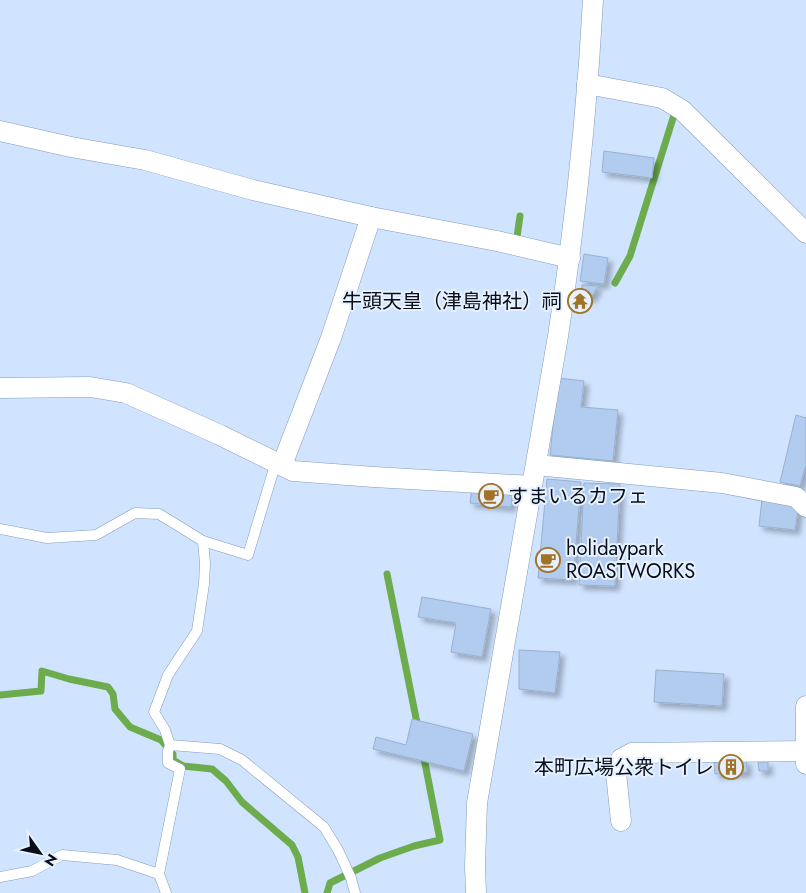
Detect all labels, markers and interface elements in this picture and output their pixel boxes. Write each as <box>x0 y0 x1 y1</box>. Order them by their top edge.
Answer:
place label: 牛頭天皇（津島神社）祠 <box>342 287 562 316</box>
temple icon: 牛頭天皇（津島神社）祠 <box>567 288 593 314</box>
place label: すまいるカフェ <box>508 482 648 511</box>
cafe icon: すまいるカフェ <box>478 483 504 509</box>
place label: holidaypark ROASTWORKS <box>566 534 695 586</box>
cafe icon: holidaypark ROASTWORKS <box>535 547 561 573</box>
place label: 本町広場公衆トイレ <box>534 753 714 782</box>
building icon: 本町広場公衆トイレ <box>718 754 744 780</box>
north arrow <box>15 828 65 878</box>
text: N <box>39 850 62 870</box>

